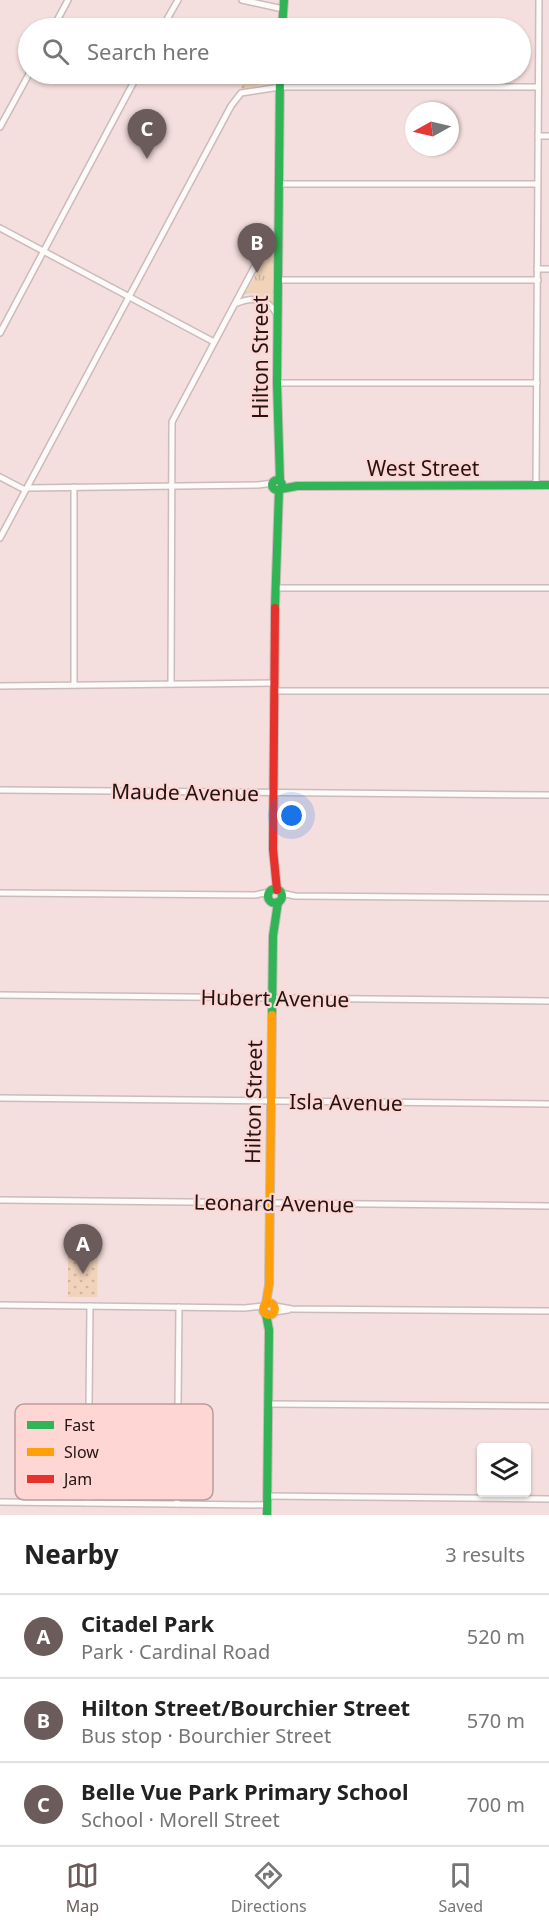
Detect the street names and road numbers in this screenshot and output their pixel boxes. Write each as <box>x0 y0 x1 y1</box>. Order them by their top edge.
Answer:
street label: Hilton Street <box>246 295 274 419</box>
street label: West Street <box>367 454 480 482</box>
street label: Maude Avenue <box>111 777 259 807</box>
street label: Hubert Avenue <box>200 983 350 1013</box>
street label: Hilton Street <box>238 1039 268 1164</box>
street label: Isla Avenue <box>289 1087 403 1117</box>
street label: Leonard Avenue <box>193 1188 355 1218</box>

